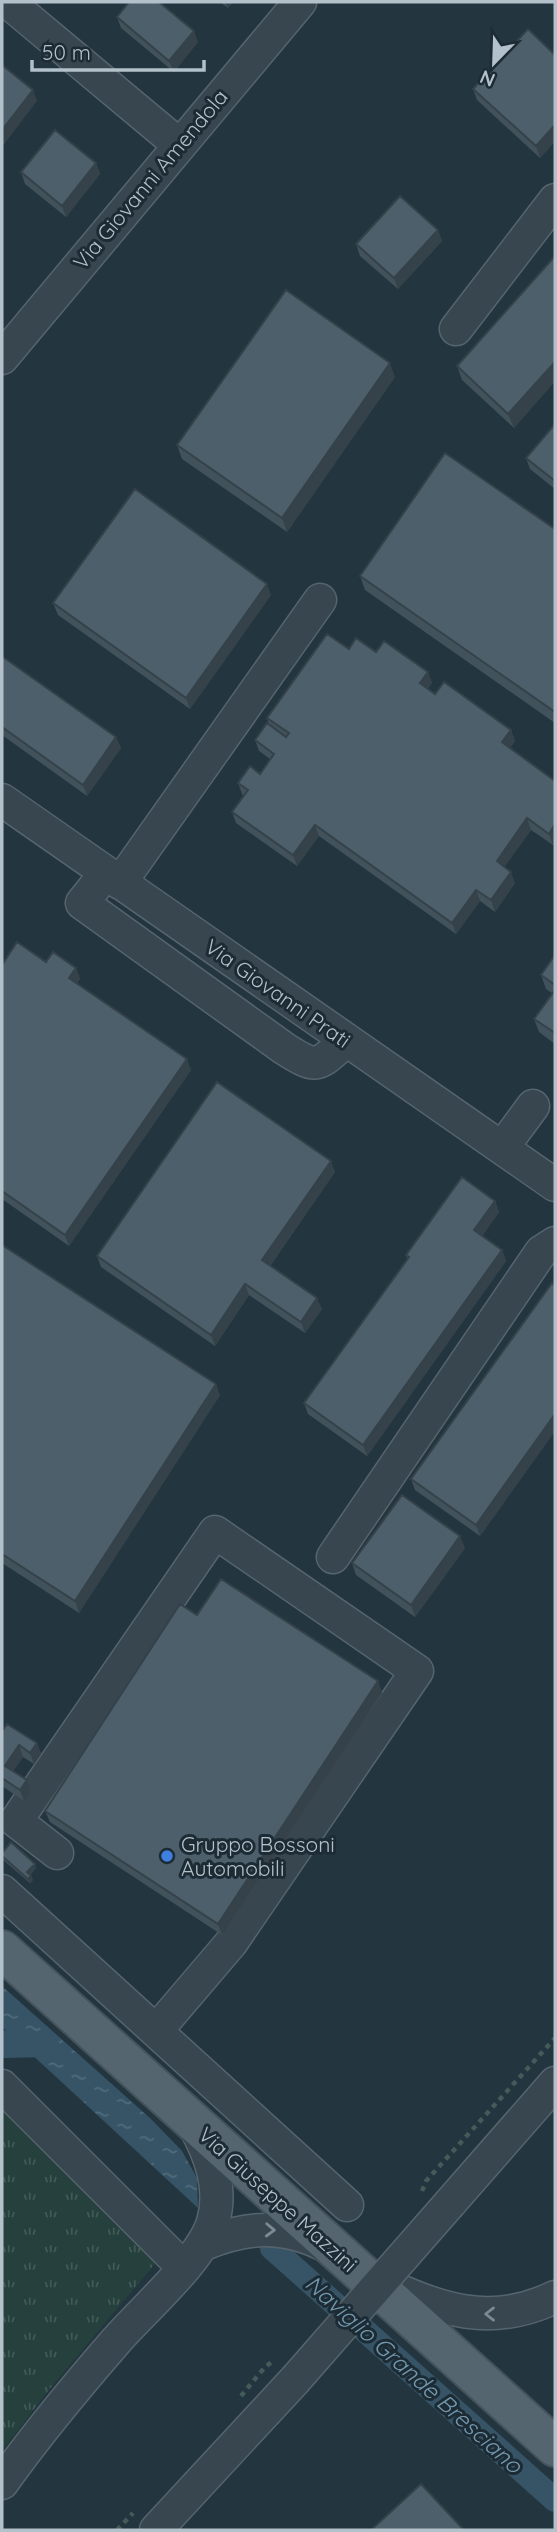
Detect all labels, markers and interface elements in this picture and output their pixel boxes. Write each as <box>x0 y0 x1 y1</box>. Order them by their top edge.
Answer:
scale bar <box>32 28 203 72</box>
north arrow <box>459 28 529 98</box>
text: 50 m <box>42 39 91 65</box>
text: N <box>476 65 498 92</box>
street label: Via Giovanni Amendola <box>67 84 233 274</box>
street label: Via Giovanni Prati <box>200 933 356 1053</box>
place label: Gruppo Bossoni Automobili <box>181 1831 335 1881</box>
marker: Gruppo Bossoni Automobili <box>159 1848 175 1864</box>
street label: Via Giuseppe Mazzini <box>193 2121 363 2277</box>
one-way arrow <box>264 2223 275 2238</box>
water label: Naviglio Grande Bresciano <box>299 2269 529 2480</box>
one-way arrow <box>484 2306 495 2321</box>

